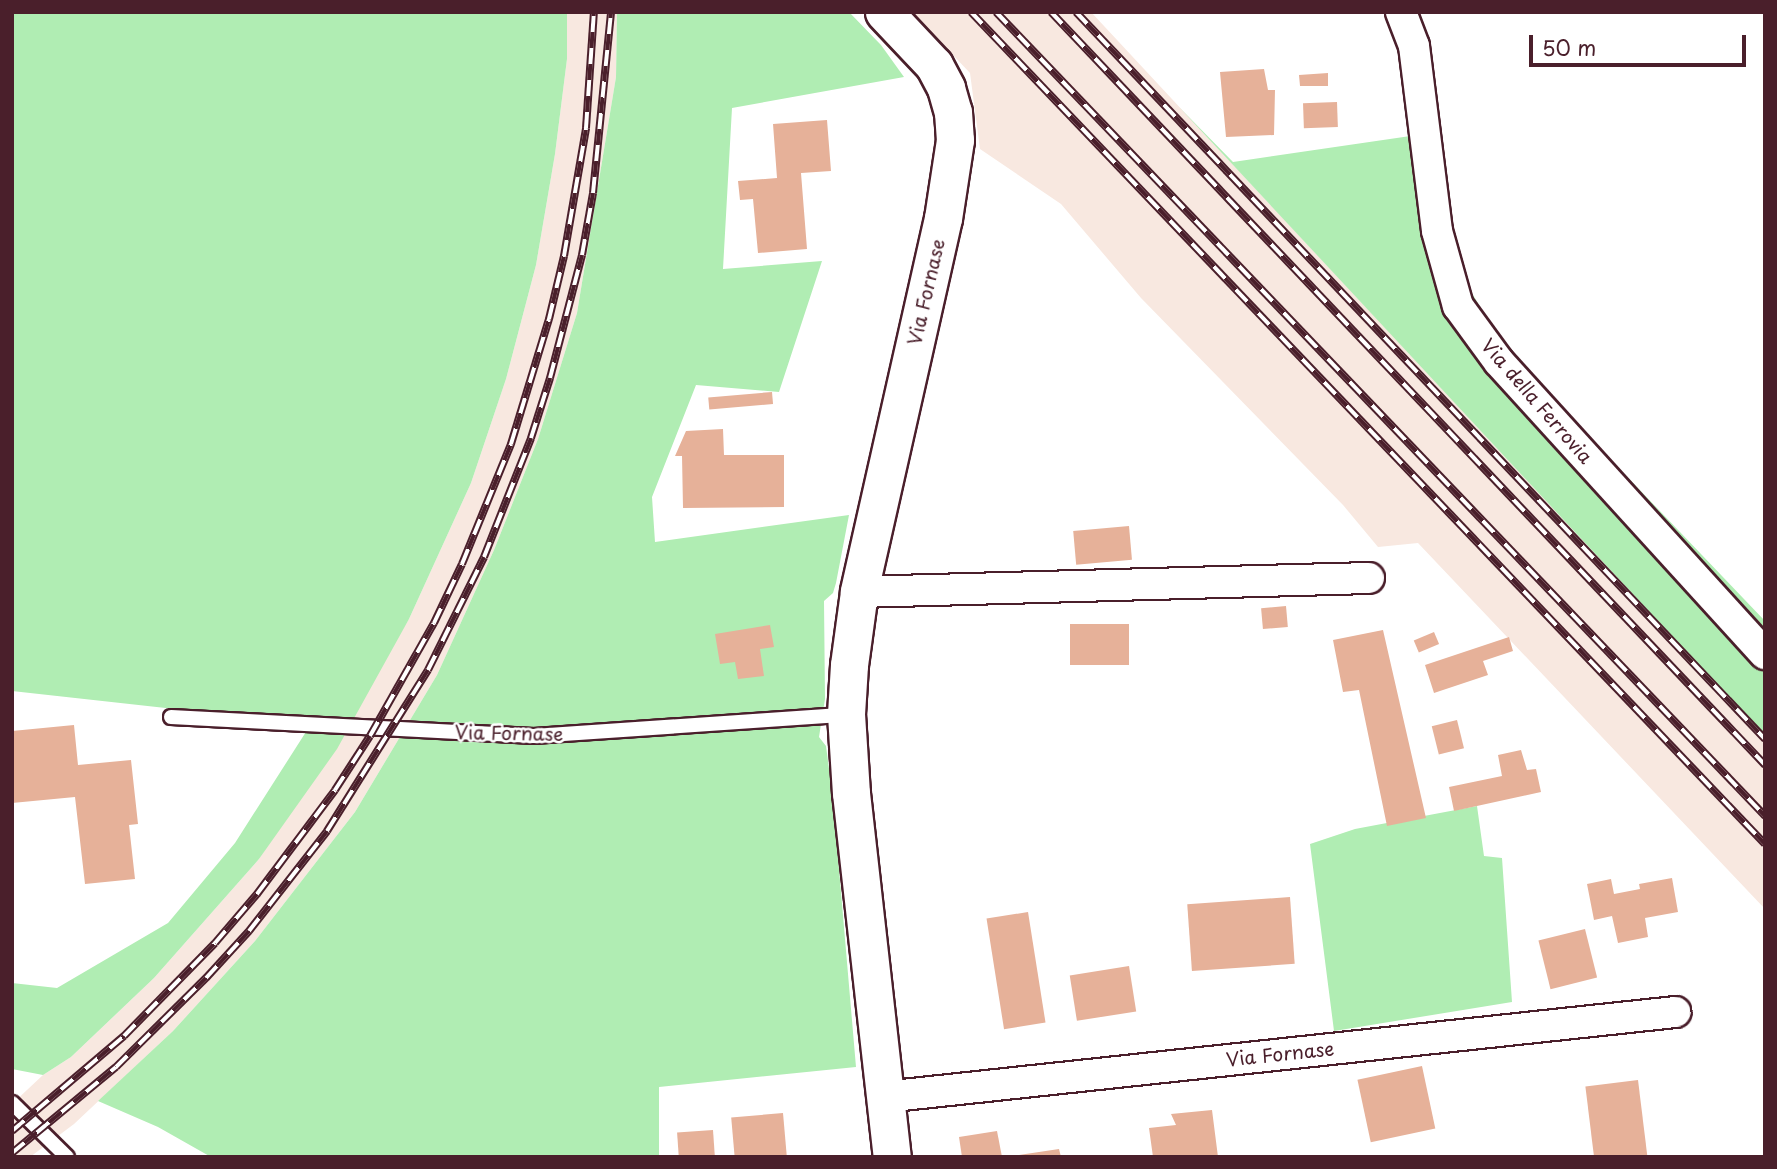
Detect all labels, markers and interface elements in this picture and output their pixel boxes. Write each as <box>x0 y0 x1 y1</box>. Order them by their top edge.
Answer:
scale bar <box>1532 21 1749 65</box>
text: 50 m <box>1542 31 1596 63</box>
street label: Via Fornase <box>903 237 949 347</box>
street label: Via della Ferrovia <box>1476 333 1598 469</box>
street label: Via Fornase <box>455 721 563 745</box>
street label: Via Fornase <box>1225 1037 1335 1071</box>

